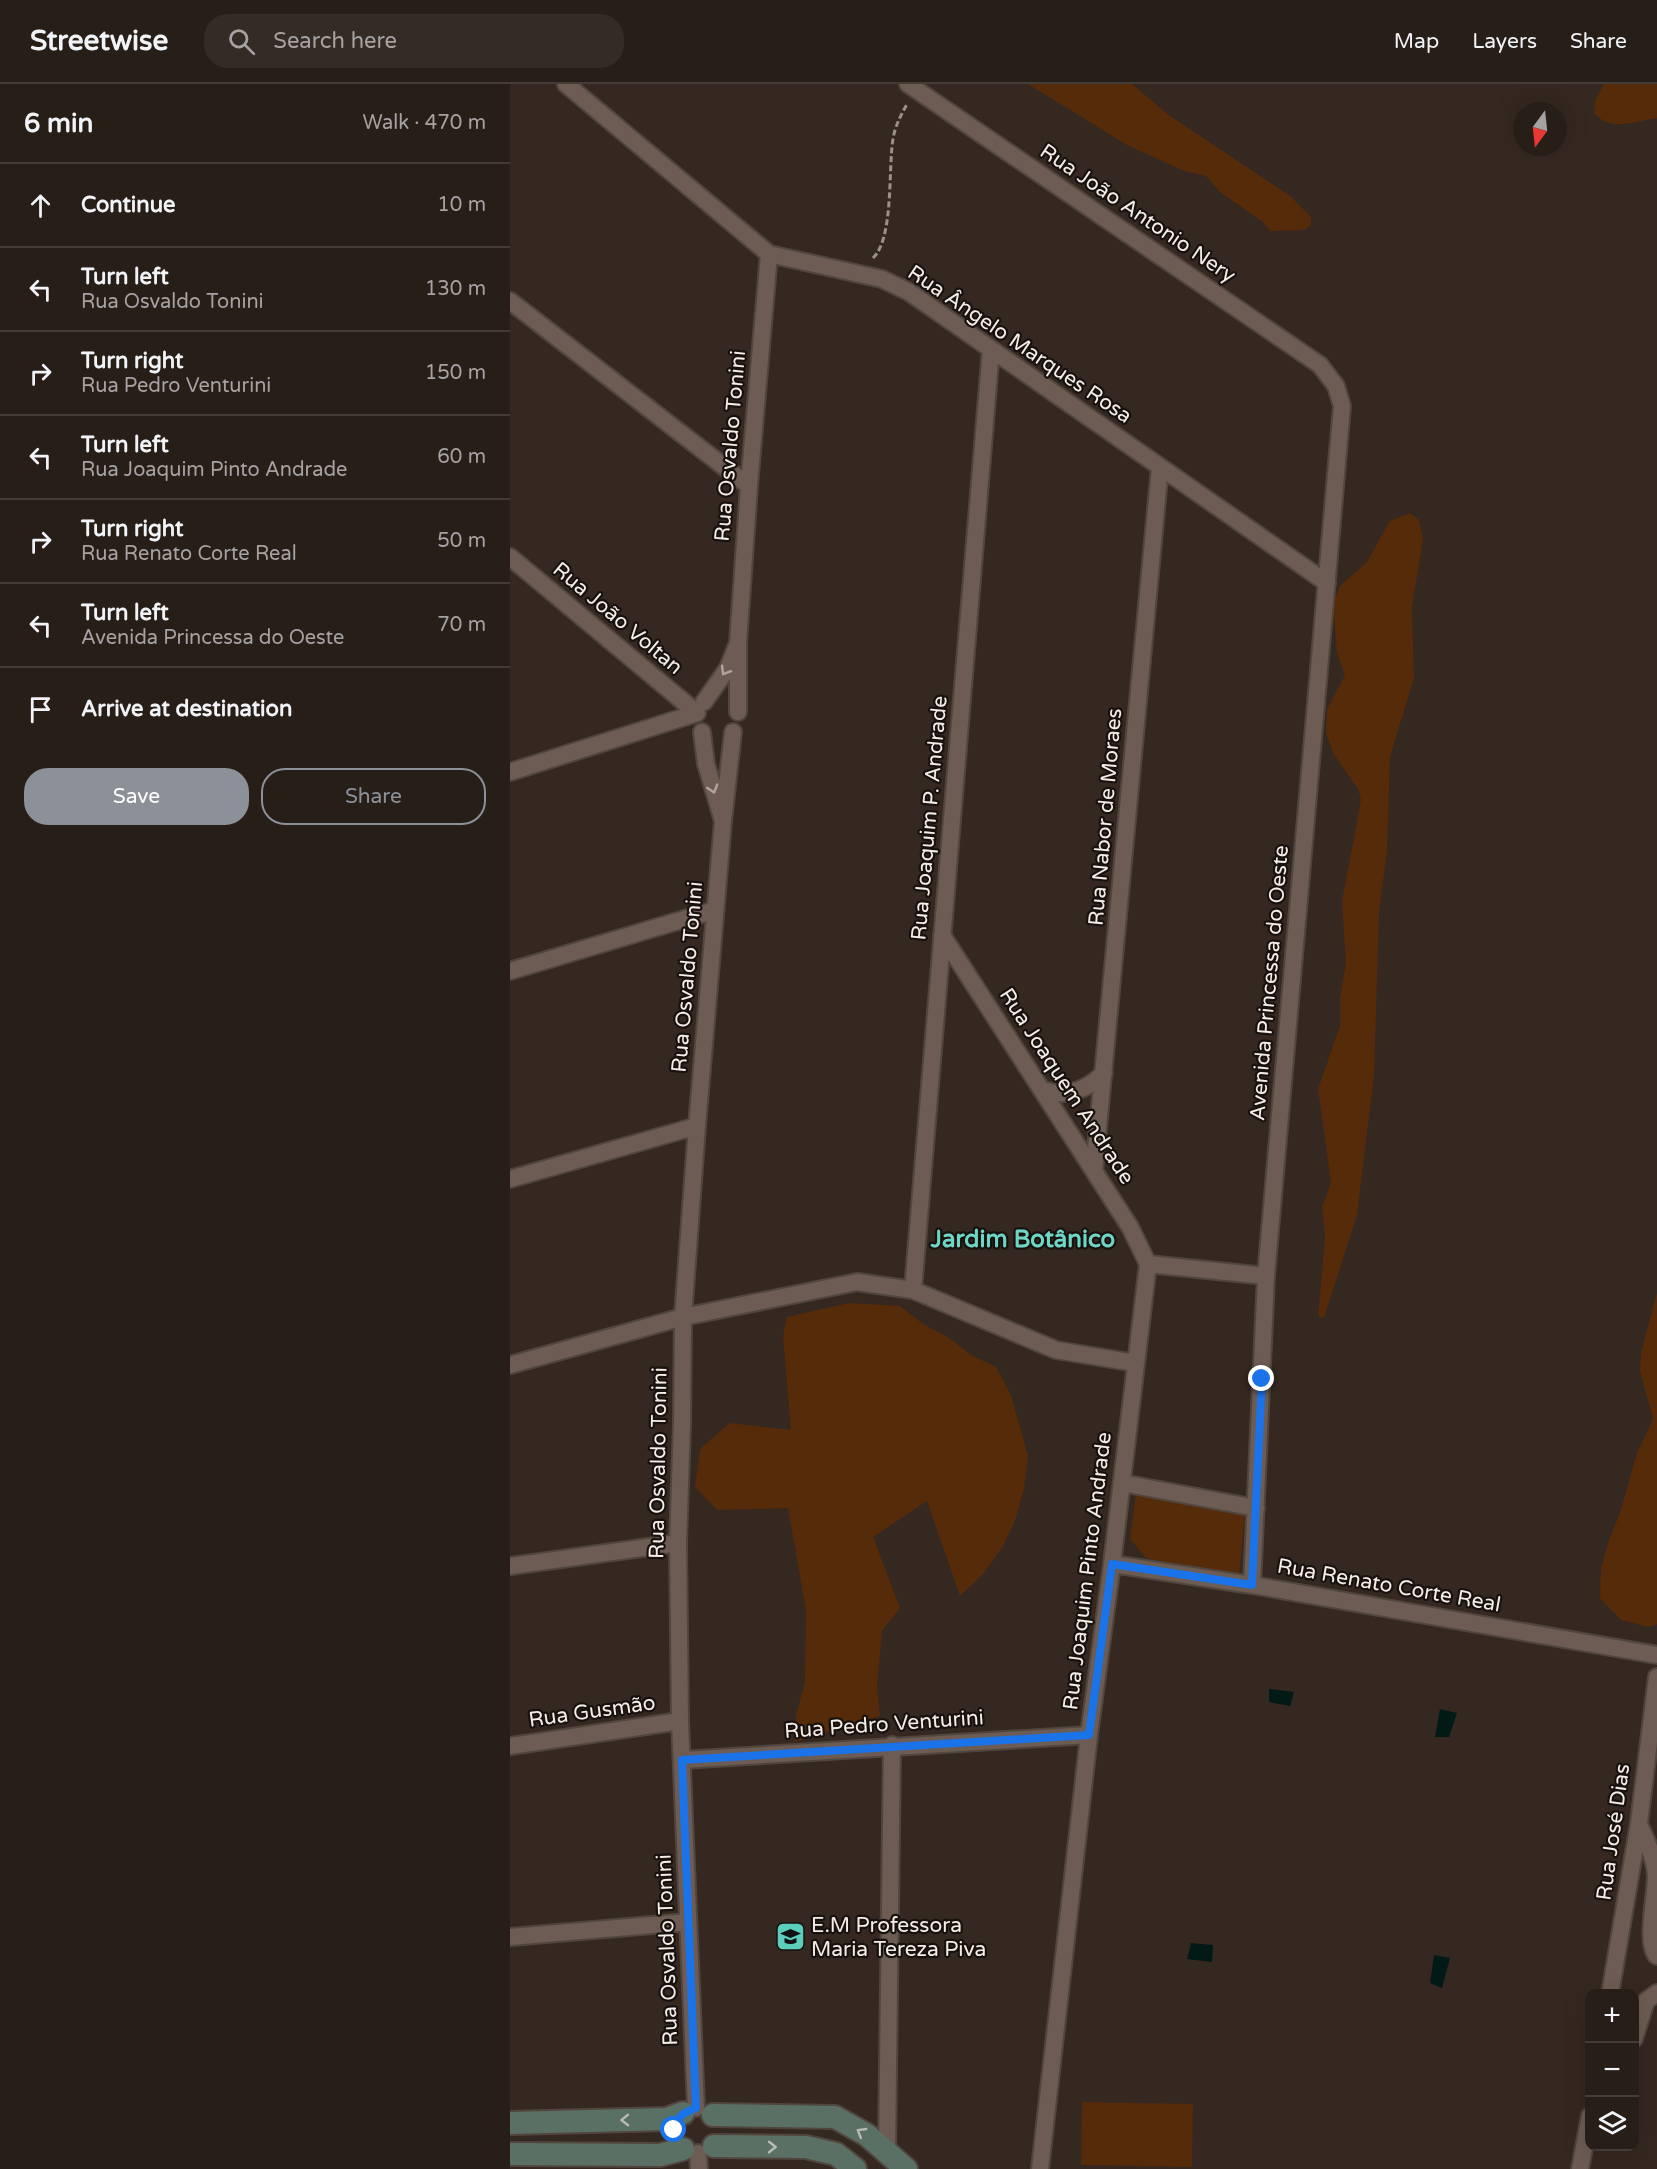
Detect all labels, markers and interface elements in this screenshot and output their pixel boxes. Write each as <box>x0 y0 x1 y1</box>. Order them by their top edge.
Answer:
search box <box>204 14 624 68</box>
text: Streetwise <box>30 24 168 58</box>
icon: search <box>225 25 258 58</box>
text: Search here <box>273 28 397 54</box>
text: Map <box>1394 29 1439 54</box>
text: Layers <box>1472 29 1537 54</box>
text: Share <box>1570 29 1627 54</box>
north arrow <box>1513 102 1567 156</box>
text: 6 min <box>24 108 93 139</box>
text: Walk · 470 m <box>363 111 486 135</box>
street label: Rua João Antonio Nery <box>1035 139 1240 288</box>
icon: ahead <box>24 189 57 222</box>
text: Continue <box>81 192 176 218</box>
text: 10 m <box>437 193 486 217</box>
street label: Rua Ângelo Marques Rosa <box>903 260 1136 429</box>
text: Turn left <box>81 264 169 290</box>
icon: left <box>24 273 57 306</box>
text: 130 m <box>425 277 486 301</box>
text: Rua Osvaldo Tonini <box>81 290 264 314</box>
text: Turn right <box>81 348 183 374</box>
street label: Rua Osvaldo Tonini <box>710 349 751 543</box>
icon: right <box>24 357 57 390</box>
text: 150 m <box>425 361 486 385</box>
text: Rua Pedro Venturini <box>81 374 271 398</box>
text: Turn left <box>81 432 169 458</box>
icon: left <box>24 441 57 474</box>
text: 60 m <box>437 445 486 469</box>
text: Rua Joaquim Pinto Andrade <box>81 458 347 482</box>
text: Turn right <box>81 516 183 542</box>
icon: right <box>24 525 57 558</box>
text: 50 m <box>437 529 486 553</box>
text: Rua Renato Corte Real <box>81 542 297 566</box>
street label: Rua João Voltan <box>548 557 688 680</box>
text: Turn left <box>81 600 169 626</box>
icon: left <box>24 609 57 642</box>
text: 70 m <box>437 613 486 637</box>
text: Avenida Princessa do Oeste <box>81 626 344 650</box>
one-way arrow <box>721 665 732 675</box>
icon: arrive <box>24 693 57 726</box>
street label: Rua Joaquim P. Andrade <box>906 695 953 941</box>
text: Arrive at destination <box>81 696 292 722</box>
street label: Rua Nabor de Moraes <box>1084 707 1127 927</box>
button: Save <box>24 768 249 825</box>
button: Share <box>261 768 486 825</box>
one-way arrow <box>706 783 719 794</box>
street label: Avenida Princessa do Oeste <box>1245 844 1294 1122</box>
street label: Rua Osvaldo Tonini <box>667 880 708 1074</box>
street label: Rua Joaquem Andrade <box>994 984 1139 1189</box>
district label: Jardim Botânico <box>930 1225 1115 1254</box>
route end <box>1248 1365 1274 1391</box>
street label: Rua Osvaldo Tonini <box>644 1367 673 1559</box>
street label: Rua Joaquim Pinto Andrade <box>1058 1431 1117 1711</box>
street label: Rua Renato Corte Real <box>1275 1554 1503 1617</box>
street label: Rua Gusmão <box>527 1690 657 1733</box>
street label: Rua Pedro Venturini <box>783 1705 985 1744</box>
street label: Rua José Dias <box>1592 1762 1635 1902</box>
street label: Rua Osvaldo Tonini <box>652 1854 683 2046</box>
place label: E.M Professora Maria Tereza Piva <box>811 1913 986 1962</box>
school or university icon: E.M Professora Maria Tereza Piva <box>774 1921 806 1953</box>
map controls <box>1585 1989 1639 2151</box>
button: + <box>1585 1989 1639 2043</box>
button: − <box>1585 2043 1639 2097</box>
button: layers <box>1585 2097 1639 2151</box>
one-way arrow <box>621 2114 630 2126</box>
route start <box>660 2116 686 2142</box>
one-way arrow <box>857 2127 867 2139</box>
one-way arrow <box>768 2141 777 2153</box>

